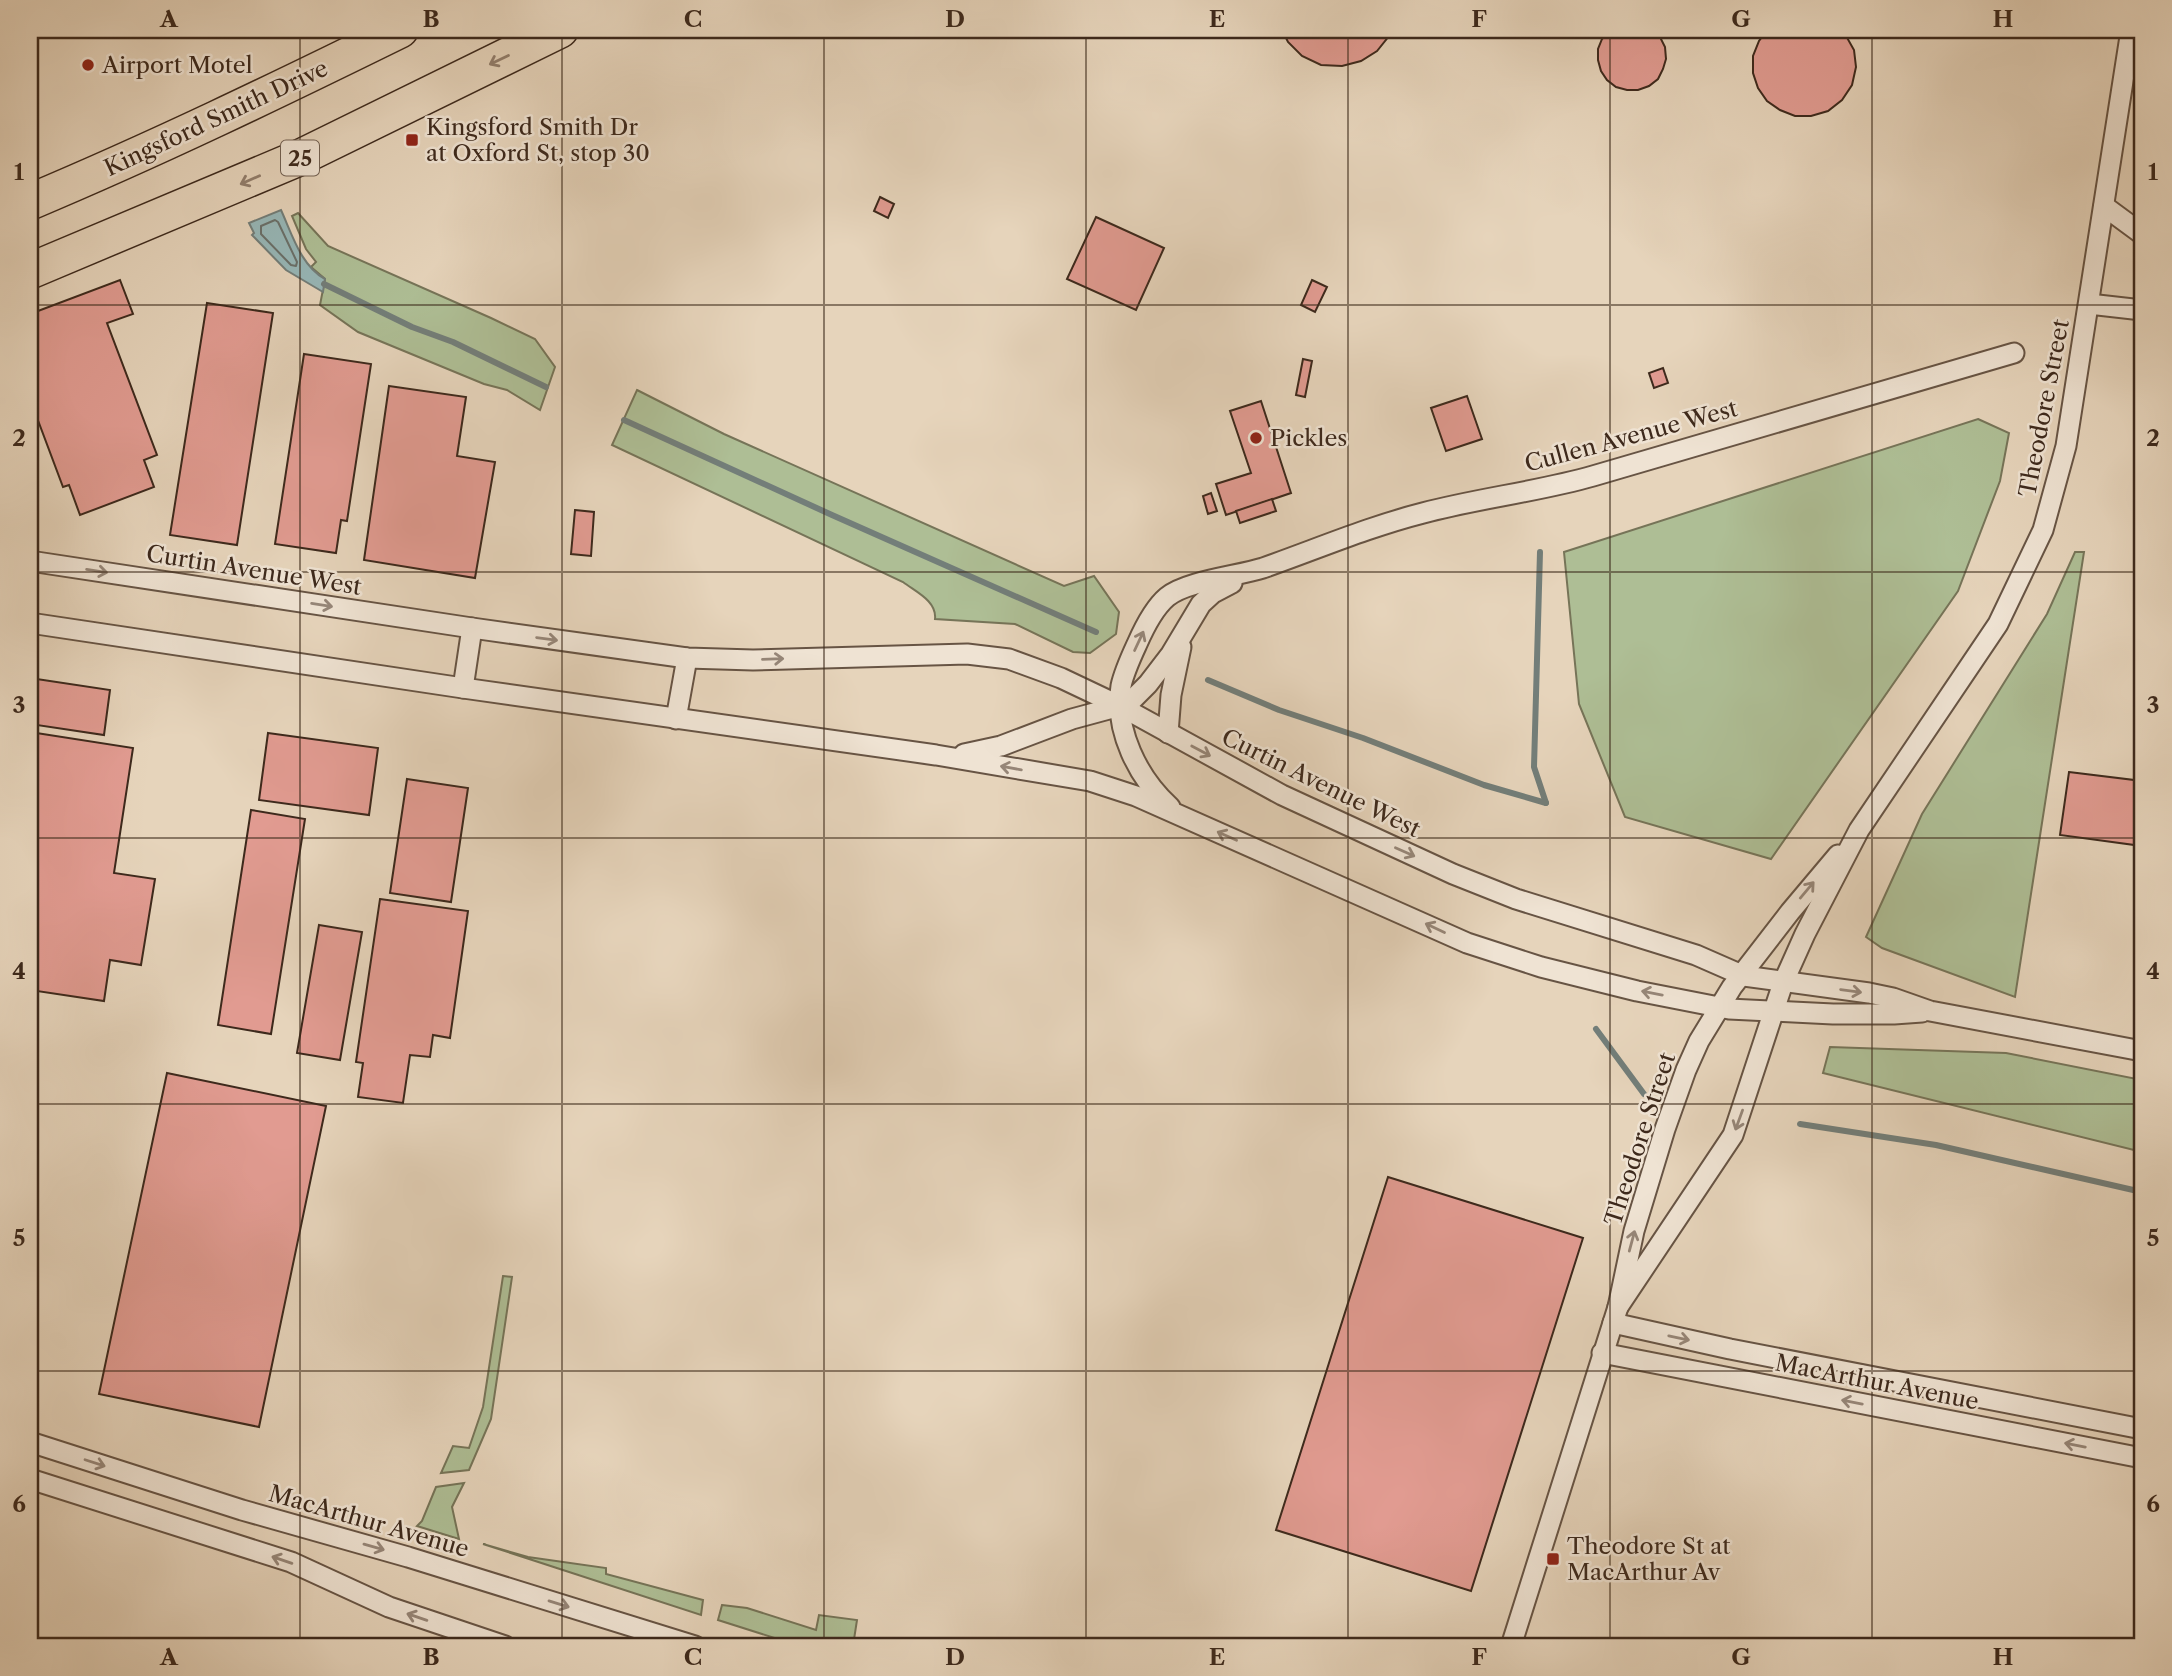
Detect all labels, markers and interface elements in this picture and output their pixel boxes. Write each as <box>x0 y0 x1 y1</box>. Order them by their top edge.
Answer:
text: A <box>159 5 179 33</box>
text: B <box>422 5 440 33</box>
text: C <box>684 5 702 33</box>
text: D <box>945 5 965 33</box>
text: E <box>1209 5 1225 33</box>
text: F <box>1471 5 1487 33</box>
text: G <box>1731 5 1751 33</box>
text: H <box>1993 5 2014 33</box>
place label: Airport Motel <box>101 51 253 79</box>
street label: Kingsford Smith Drive <box>100 54 332 182</box>
one-way arrow <box>489 54 510 67</box>
marker: Airport Motel <box>80 57 96 73</box>
place label: Kingsford Smith Dr at Oxford St, stop 30 <box>426 113 650 167</box>
marker: Kingsford Smith Dr at Oxford St, stop 30 <box>404 132 420 148</box>
road number: 25 <box>281 140 319 176</box>
text: 1 <box>14 158 25 186</box>
text: 1 <box>2148 158 2159 186</box>
one-way arrow <box>240 174 261 187</box>
street label: Theodore Street <box>2013 317 2075 499</box>
street label: Cullen Avenue West <box>1522 394 1740 478</box>
text: 2 <box>12 424 26 452</box>
place label: Pickles <box>1270 424 1347 452</box>
text: 2 <box>2146 424 2160 452</box>
marker: Pickles <box>1248 430 1264 446</box>
street label: Curtin Avenue West <box>144 539 364 601</box>
one-way arrow <box>85 565 108 578</box>
one-way arrow <box>310 599 333 612</box>
one-way arrow <box>1133 631 1146 652</box>
one-way arrow <box>535 632 558 645</box>
one-way arrow <box>762 653 785 666</box>
text: 3 <box>13 691 26 719</box>
text: 3 <box>2147 691 2160 719</box>
street label: Curtin Avenue West <box>1217 723 1425 843</box>
one-way arrow <box>1190 745 1211 758</box>
one-way arrow <box>1000 761 1023 774</box>
one-way arrow <box>1216 829 1238 842</box>
one-way arrow <box>1394 846 1415 859</box>
one-way arrow <box>1799 882 1815 900</box>
one-way arrow <box>1425 921 1446 934</box>
text: 4 <box>12 957 26 985</box>
text: 4 <box>2146 957 2160 985</box>
one-way arrow <box>1839 984 1861 997</box>
one-way arrow <box>1641 986 1664 1000</box>
street label: Theodore Street <box>1599 1049 1681 1229</box>
one-way arrow <box>1732 1109 1744 1131</box>
text: 5 <box>13 1224 25 1252</box>
text: 5 <box>2147 1224 2159 1252</box>
one-way arrow <box>1626 1230 1639 1252</box>
one-way arrow <box>1667 1332 1690 1346</box>
street label: MacArthur Avenue <box>1773 1349 1981 1415</box>
one-way arrow <box>1841 1395 1864 1408</box>
one-way arrow <box>2064 1438 2087 1452</box>
one-way arrow <box>83 1458 105 1470</box>
street label: MacArthur Avenue <box>266 1479 472 1563</box>
text: 6 <box>12 1490 26 1518</box>
text: 6 <box>2146 1490 2160 1518</box>
place label: Theodore St at MacArthur Av <box>1567 1532 1730 1586</box>
one-way arrow <box>362 1541 385 1554</box>
marker: Theodore St at MacArthur Av <box>1545 1551 1561 1567</box>
one-way arrow <box>272 1553 294 1565</box>
one-way arrow <box>548 1599 570 1611</box>
one-way arrow <box>407 1609 429 1622</box>
text: A <box>159 1643 179 1671</box>
text: B <box>422 1643 440 1671</box>
text: C <box>684 1643 702 1671</box>
text: D <box>945 1643 965 1671</box>
text: E <box>1209 1643 1225 1671</box>
text: F <box>1471 1643 1487 1671</box>
text: G <box>1731 1643 1751 1671</box>
text: H <box>1993 1643 2014 1671</box>

